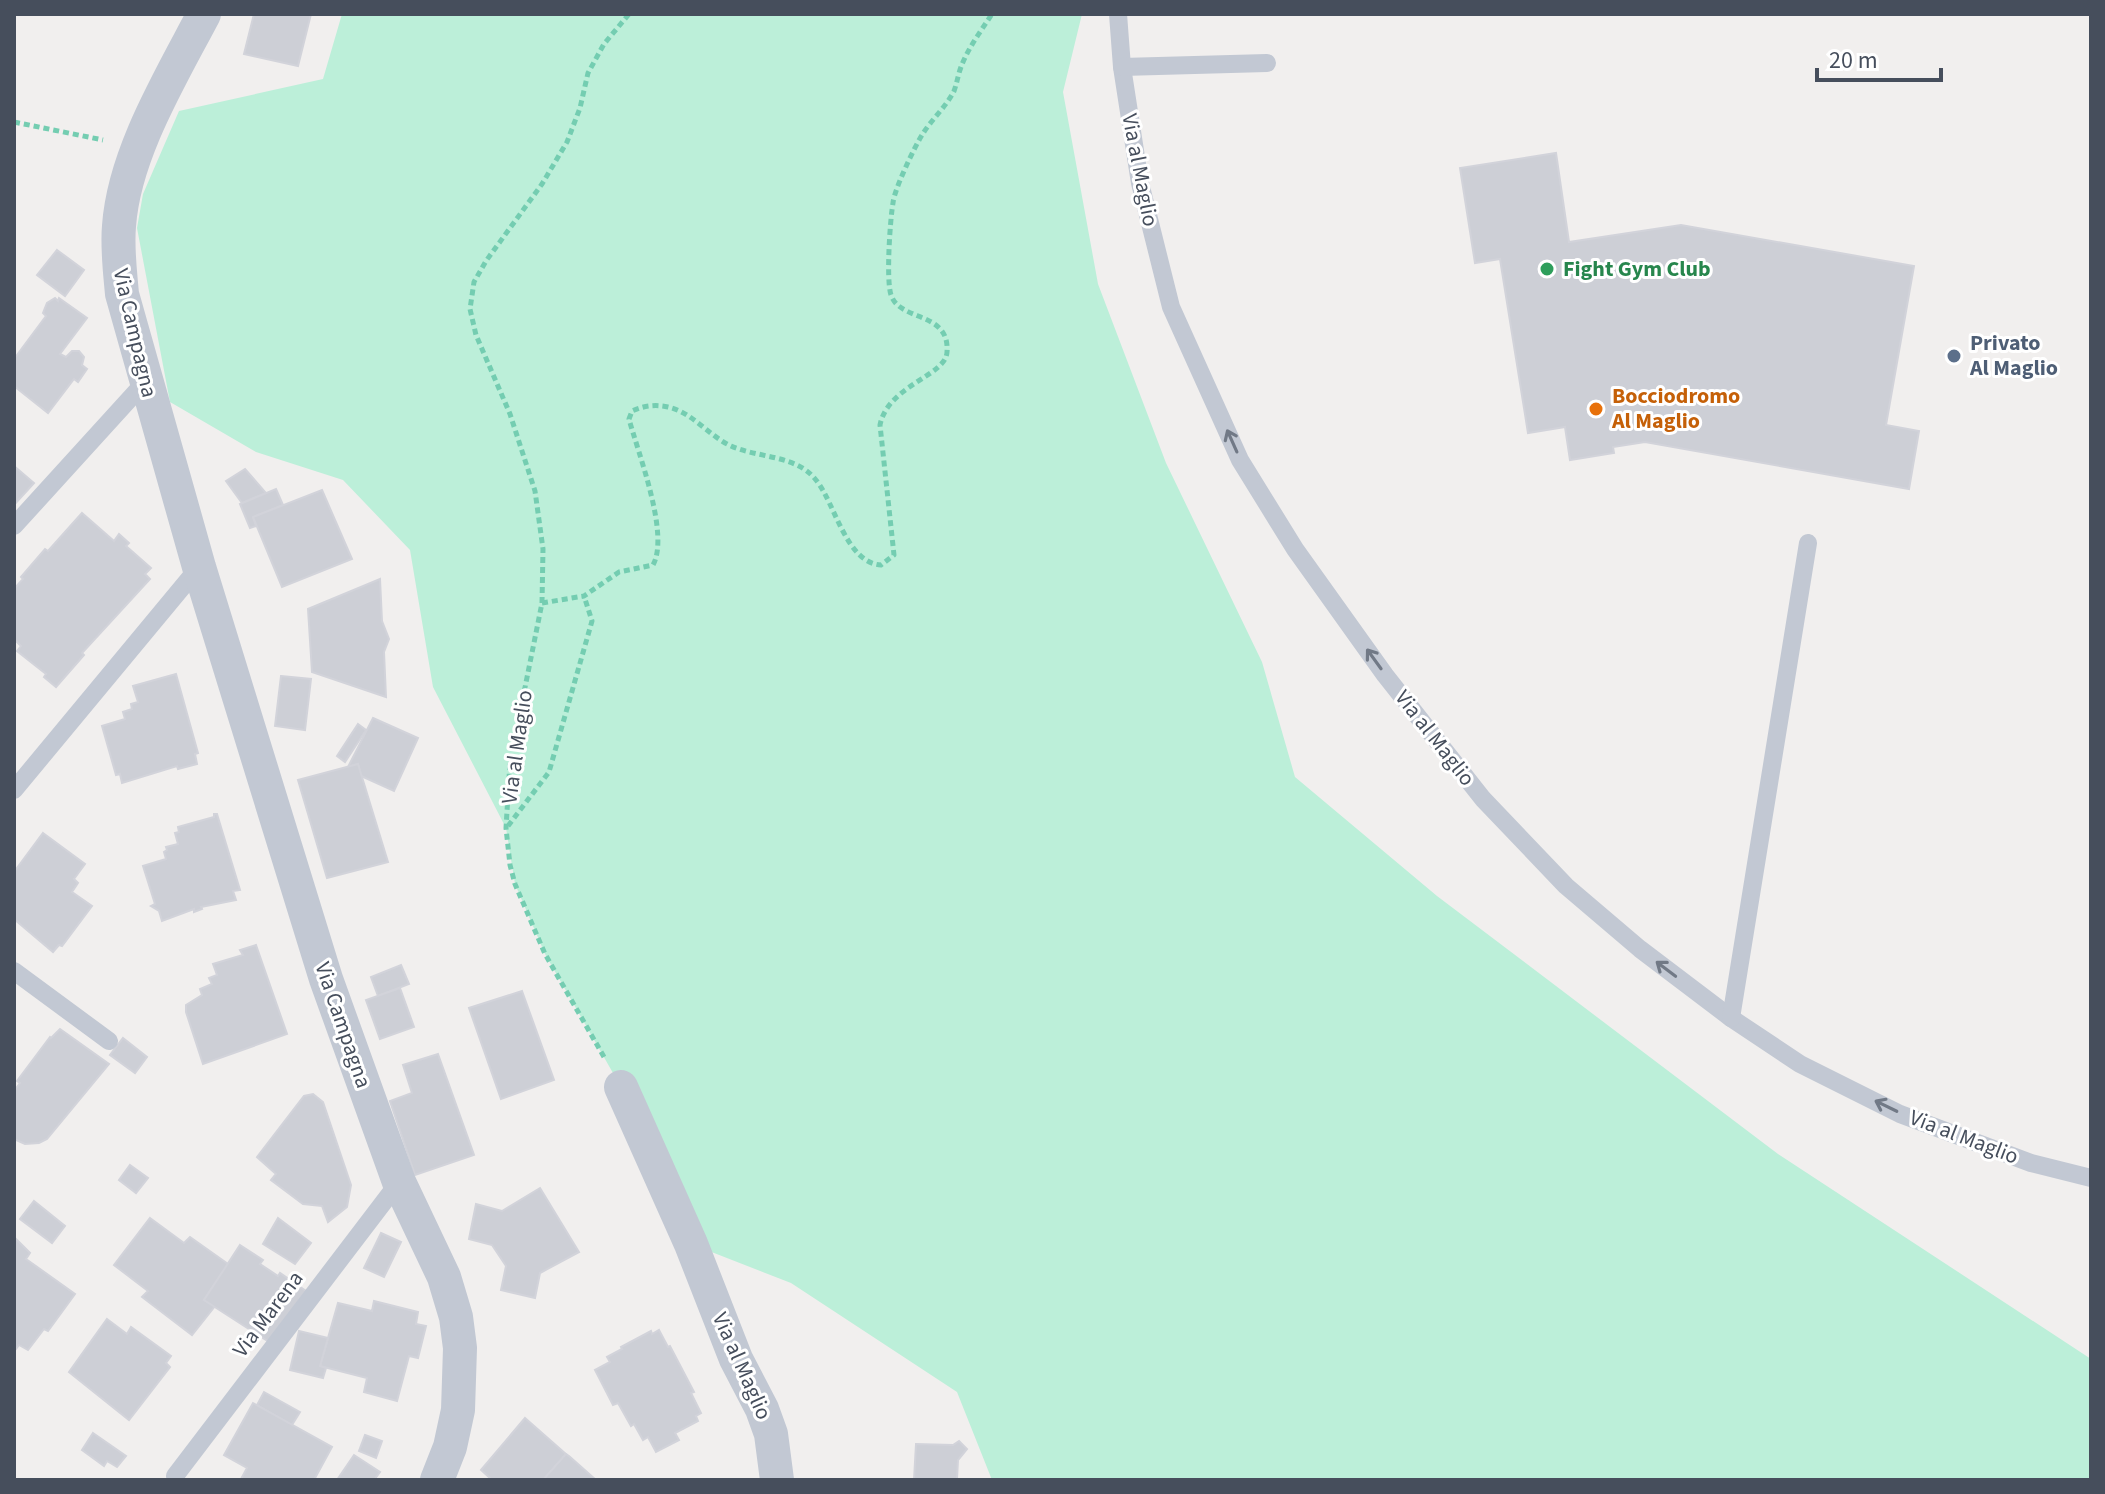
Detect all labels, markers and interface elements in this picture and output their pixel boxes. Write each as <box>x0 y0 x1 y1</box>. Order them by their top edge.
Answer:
scale bar <box>1817 32 1941 82</box>
text: 20 m <box>1829 43 1878 78</box>
street label: Via al Maglio <box>1113 111 1167 229</box>
place label: Fight Gym Club <box>1563 253 1711 285</box>
marker: Fight Gym Club <box>1538 260 1556 278</box>
street label: Via Campagna <box>105 265 165 401</box>
place label: Privato Al Maglio <box>1969 327 2058 384</box>
marker: Privato Al Maglio <box>1945 347 1963 365</box>
place label: Bocciodromo Al Maglio <box>1611 380 1740 437</box>
marker: Bocciodromo Al Maglio <box>1587 400 1605 418</box>
one-way arrow <box>1223 430 1238 454</box>
one-way arrow <box>1366 648 1382 670</box>
street label: Via al Maglio <box>1387 683 1483 793</box>
street label: Via al Maglio <box>493 688 541 806</box>
street label: Via Campagna <box>306 958 380 1092</box>
one-way arrow <box>1656 960 1677 977</box>
one-way arrow <box>1874 1098 1898 1114</box>
street label: Via al Maglio <box>1905 1102 2023 1172</box>
street label: Via Marena <box>225 1264 311 1364</box>
street label: Via al Maglio <box>704 1307 780 1425</box>

